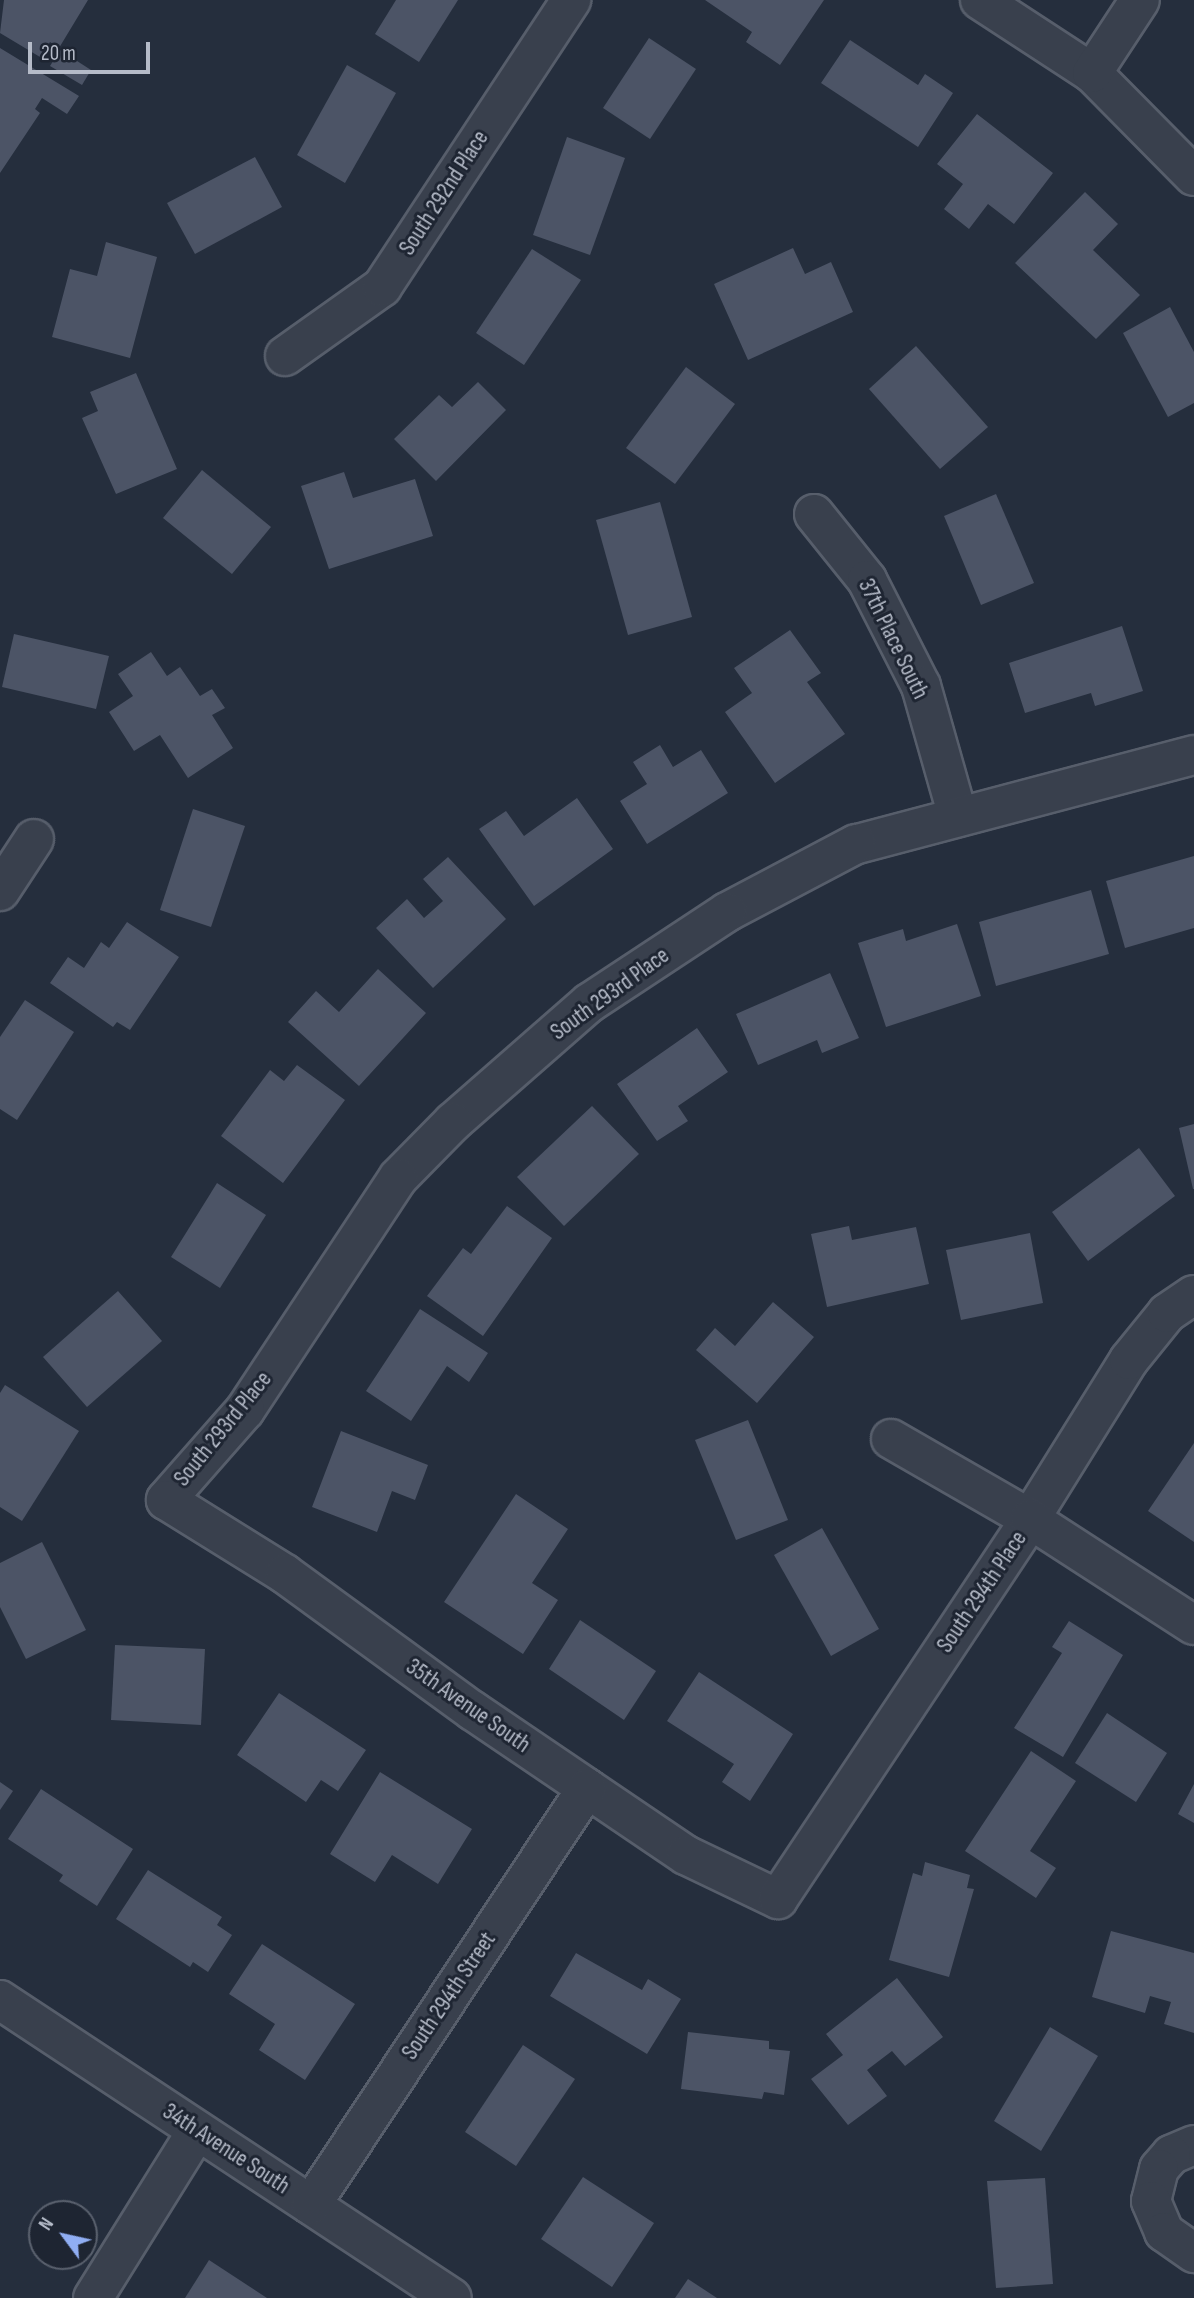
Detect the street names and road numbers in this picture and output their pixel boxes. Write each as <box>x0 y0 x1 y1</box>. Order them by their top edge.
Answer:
street label: South 292nd Place <box>393 126 495 260</box>
street label: 37th Place South <box>852 574 934 704</box>
street label: South 293rd Place <box>545 942 675 1046</box>
street label: South 293rd Place <box>168 1366 278 1492</box>
street label: South 294th Place <box>931 1526 1033 1658</box>
street label: 35th Avenue South <box>401 1653 535 1759</box>
street label: South 294th Street <box>396 1927 502 2065</box>
street label: 34th Avenue South <box>157 2098 295 2200</box>

